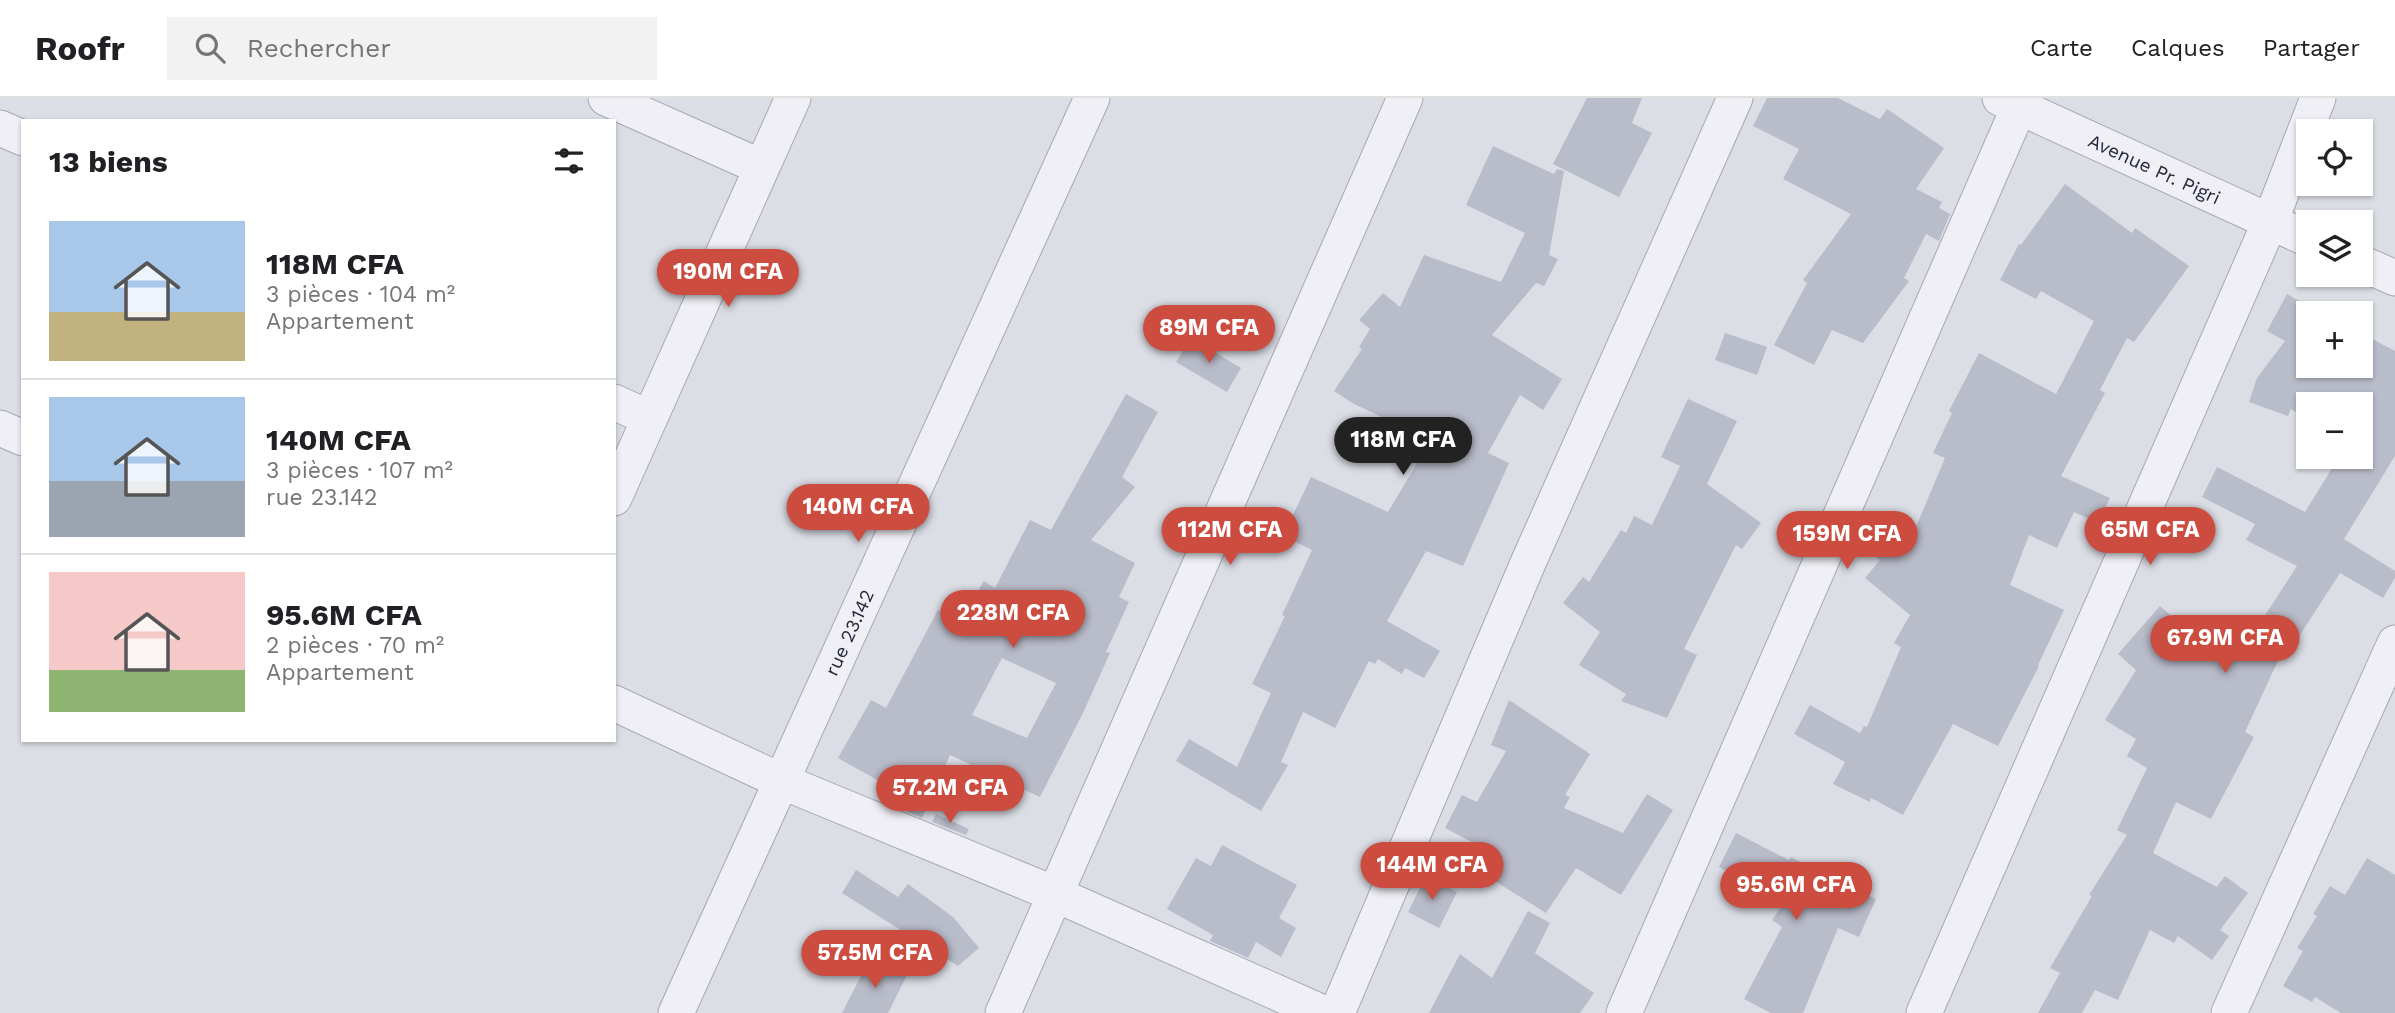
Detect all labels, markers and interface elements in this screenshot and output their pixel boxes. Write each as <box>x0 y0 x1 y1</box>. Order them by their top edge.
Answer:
search box <box>167 17 657 80</box>
text: Roofr <box>35 29 125 68</box>
icon: search <box>191 29 229 67</box>
text: Rechercher <box>247 33 391 63</box>
text: Carte <box>2030 34 2093 62</box>
text: Calques <box>2131 34 2225 62</box>
text: Partager <box>2263 34 2360 62</box>
map controls <box>2296 119 2373 469</box>
button: locate <box>2296 119 2373 196</box>
street label: Avenue Pr. Pigri <box>2085 129 2224 209</box>
icon: filters <box>550 142 588 180</box>
text: 13 biens <box>49 144 168 179</box>
button: layers <box>2296 210 2373 287</box>
text: 118M CFA <box>266 246 404 281</box>
icon: home <box>105 249 189 333</box>
pin: 190M CFA <box>656 250 800 309</box>
text: 190M CFA <box>673 258 783 285</box>
text: 3 pièces · 104 m² <box>266 281 455 308</box>
button: + <box>2296 301 2373 378</box>
pin: 89M CFA <box>1144 306 1274 365</box>
text: Appartement <box>266 308 414 335</box>
text: 89M CFA <box>1159 314 1259 341</box>
button: − <box>2296 392 2373 469</box>
pin: 118M CFA <box>1331 418 1475 477</box>
text: 140M CFA <box>266 422 411 457</box>
icon: home <box>105 425 189 509</box>
text: 118M CFA <box>1350 426 1456 453</box>
text: 3 pièces · 107 m² <box>266 457 453 484</box>
text: rue 23.142 <box>266 484 377 511</box>
pin: 140M CFA <box>786 484 930 544</box>
text: 140M CFA <box>803 493 913 520</box>
pin: 112M CFA <box>1158 508 1302 567</box>
pin: 65M CFA <box>2085 508 2215 567</box>
pin: 159M CFA <box>1775 512 1919 571</box>
text: 112M CFA <box>1178 516 1282 543</box>
text: 65M CFA <box>2101 516 2199 543</box>
text: 159M CFA <box>1793 520 1901 547</box>
street label: rue 23.142 <box>820 586 879 679</box>
pin: 228M CFA <box>941 590 1085 650</box>
text: 95.6M CFA <box>266 597 422 632</box>
text: 228M CFA <box>956 599 1070 626</box>
icon: home <box>105 600 189 684</box>
pin: 67.9M CFA <box>2145 616 2305 675</box>
text: 67.9M CFA <box>2166 624 2284 651</box>
text: 2 pièces · 70 m² <box>266 632 444 659</box>
text: Appartement <box>266 659 414 686</box>
pin: 57.2M CFA <box>870 766 1030 825</box>
text: 57.2M CFA <box>892 774 1008 801</box>
pin: 144M CFA <box>1360 842 1504 902</box>
text: 144M CFA <box>1377 851 1487 878</box>
pin: 95.6M CFA <box>1716 862 1876 922</box>
text: 95.6M CFA <box>1736 871 1856 898</box>
pin: 57.5M CFA <box>795 930 955 990</box>
text: 57.5M CFA <box>817 939 933 966</box>

